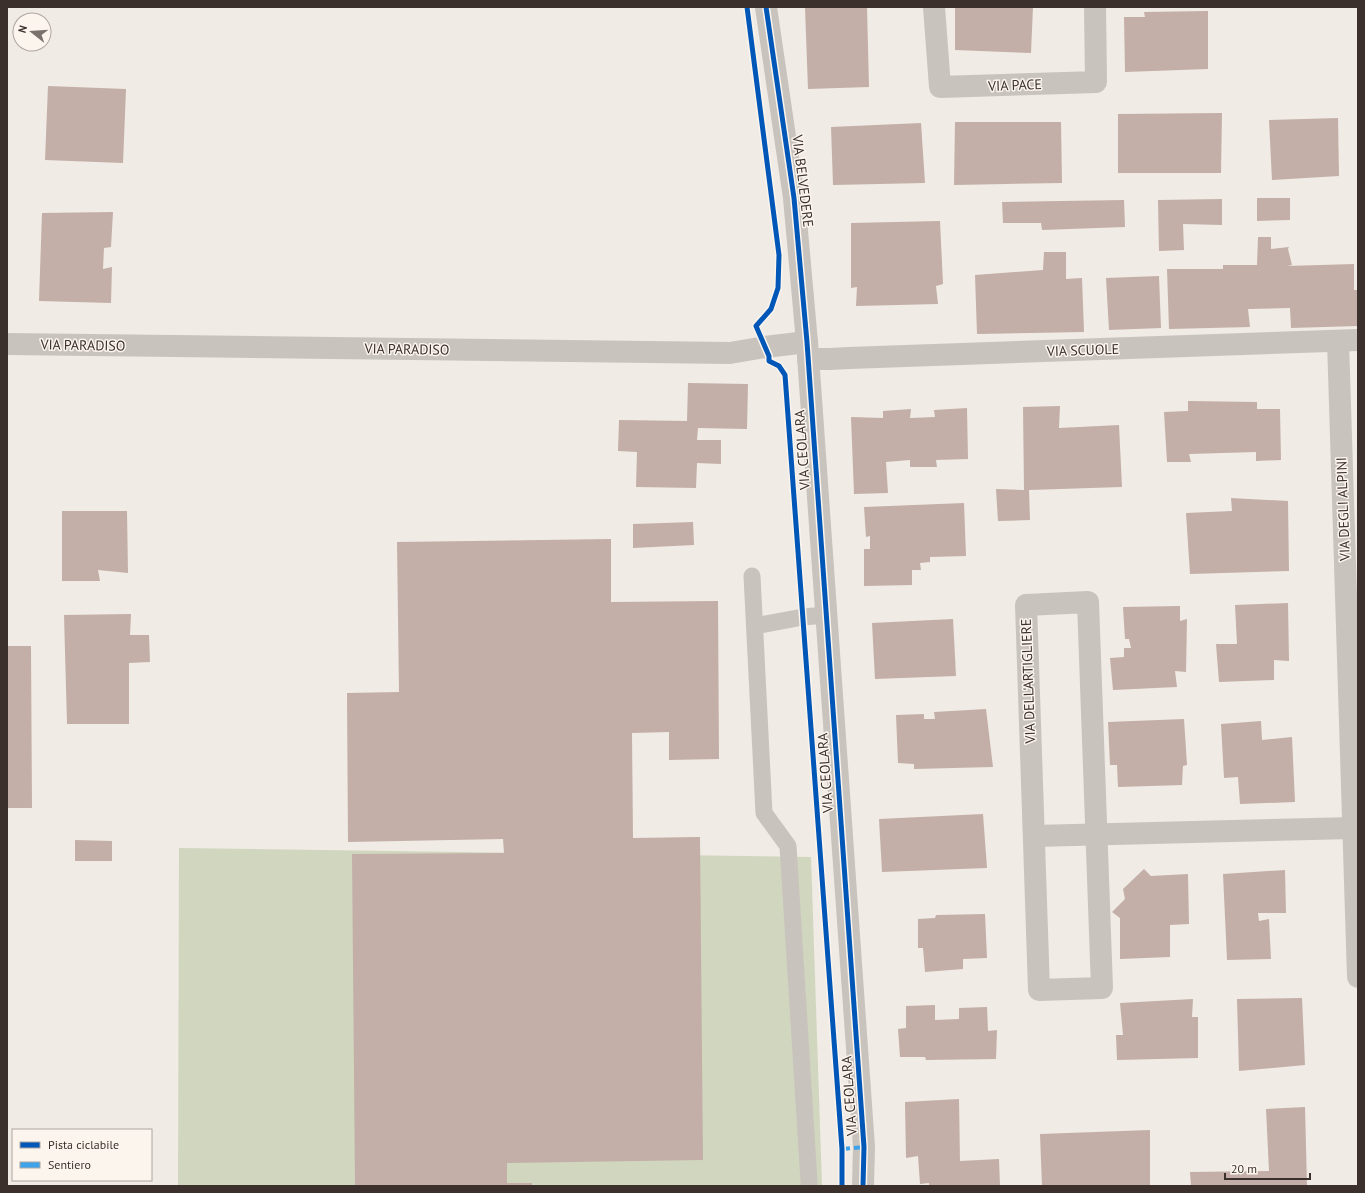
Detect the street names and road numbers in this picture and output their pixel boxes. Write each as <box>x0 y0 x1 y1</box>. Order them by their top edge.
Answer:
street label: VIA PACE <box>987 75 1042 95</box>
street label: VIA BELVEDERE <box>788 133 818 228</box>
street label: VIA PARADISO <box>39 335 126 355</box>
street label: VIA PARADISO <box>363 339 450 359</box>
street label: VIA SCUOLE <box>1046 340 1119 360</box>
street label: VIA CEOLARA <box>790 409 814 492</box>
street label: VIA DEGLI ALPINI <box>1332 457 1354 562</box>
street label: VIA DELL'ARTIGLIERE <box>1017 618 1039 745</box>
street label: VIA CEOLARA <box>813 732 837 815</box>
street label: VIA CEOLARA <box>837 1055 861 1138</box>

